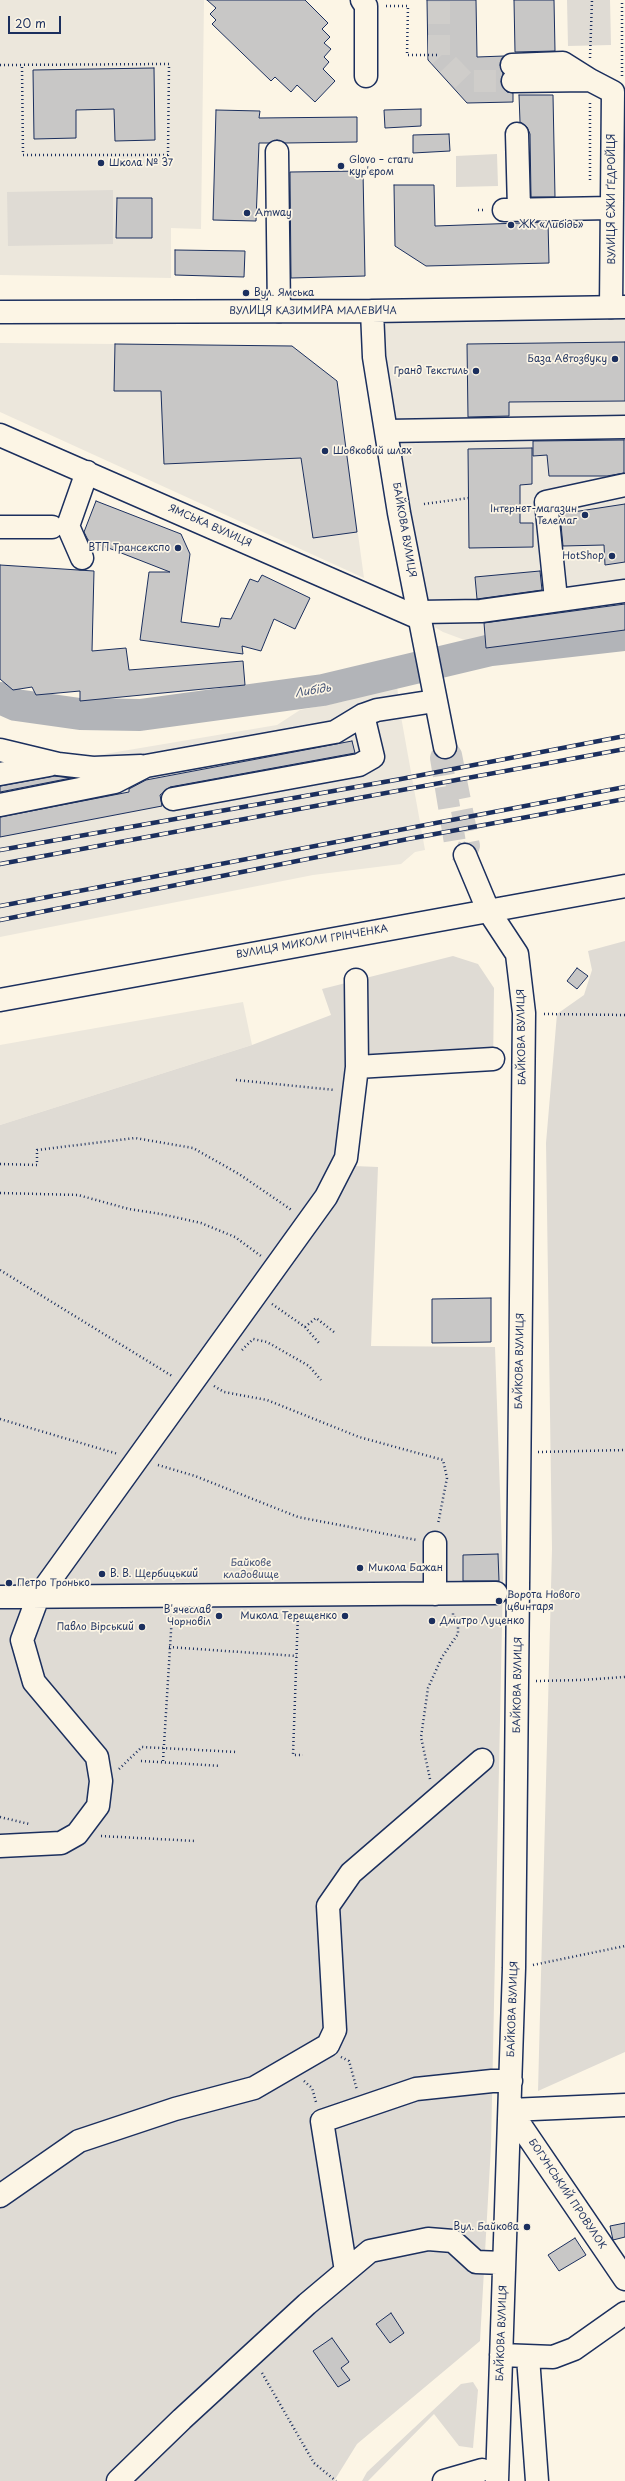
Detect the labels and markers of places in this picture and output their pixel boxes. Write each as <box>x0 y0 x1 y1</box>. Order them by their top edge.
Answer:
place label: Glovo – стати кур'єром <box>349 154 414 178</box>
place label: Школа № 37 <box>109 157 173 169</box>
marker: Школа № 37 <box>96 158 106 168</box>
marker: Glovo – стати кур'єром <box>336 161 346 171</box>
place label: Amway <box>255 207 292 219</box>
marker: Amway <box>242 208 252 218</box>
place label: ЖК «Либідь» <box>519 219 583 231</box>
marker: ЖК «Либідь» <box>506 220 516 230</box>
place label: Вул. Ямська <box>254 287 314 299</box>
marker: Вул. Ямська <box>241 288 251 298</box>
place label: База Автозвуку <box>528 353 607 365</box>
marker: База Автозвуку <box>610 354 620 364</box>
place label: Гранд Текстиль <box>394 365 468 377</box>
marker: Гранд Текстиль <box>471 366 481 376</box>
place label: Шовковий шлях <box>333 445 412 457</box>
marker: Шовковий шлях <box>320 446 330 456</box>
place label: Інтернет-магазин Телемаг <box>490 503 577 526</box>
marker: Інтернет-магазин Телемаг <box>580 510 590 520</box>
place label: ВТП Трансекспо <box>88 542 170 554</box>
marker: ВТП Трансекспо <box>173 543 183 553</box>
place label: HotShop <box>562 550 604 562</box>
marker: HotShop <box>607 551 617 561</box>
place label: Микола Бажан <box>368 1562 443 1574</box>
marker: Микола Бажан <box>355 1563 365 1573</box>
place label: В. В. Щербицький <box>110 1568 198 1580</box>
marker: В. В. Щербицький <box>97 1569 107 1579</box>
place label: Петро Тронько <box>17 1577 90 1589</box>
marker: Петро Тронько <box>4 1578 14 1588</box>
place label: Ворота Нового цвинтаря <box>507 1589 580 1612</box>
marker: Ворота Нового цвинтаря <box>494 1596 504 1606</box>
place label: В'ячеслав Чорновіл <box>164 1604 211 1628</box>
place label: Микола Терещенко <box>240 1610 337 1622</box>
marker: В'ячеслав Чорновіл <box>214 1611 224 1621</box>
marker: Микола Терещенко <box>340 1611 350 1621</box>
place label: Дмитро Луценко <box>440 1615 524 1627</box>
marker: Дмитро Луценко <box>427 1616 437 1626</box>
place label: Павло Вірський <box>57 1621 134 1633</box>
marker: Павло Вірський <box>137 1622 147 1632</box>
place label: Вул. Байкова <box>454 2221 519 2233</box>
marker: Вул. Байкова <box>522 2222 532 2232</box>

